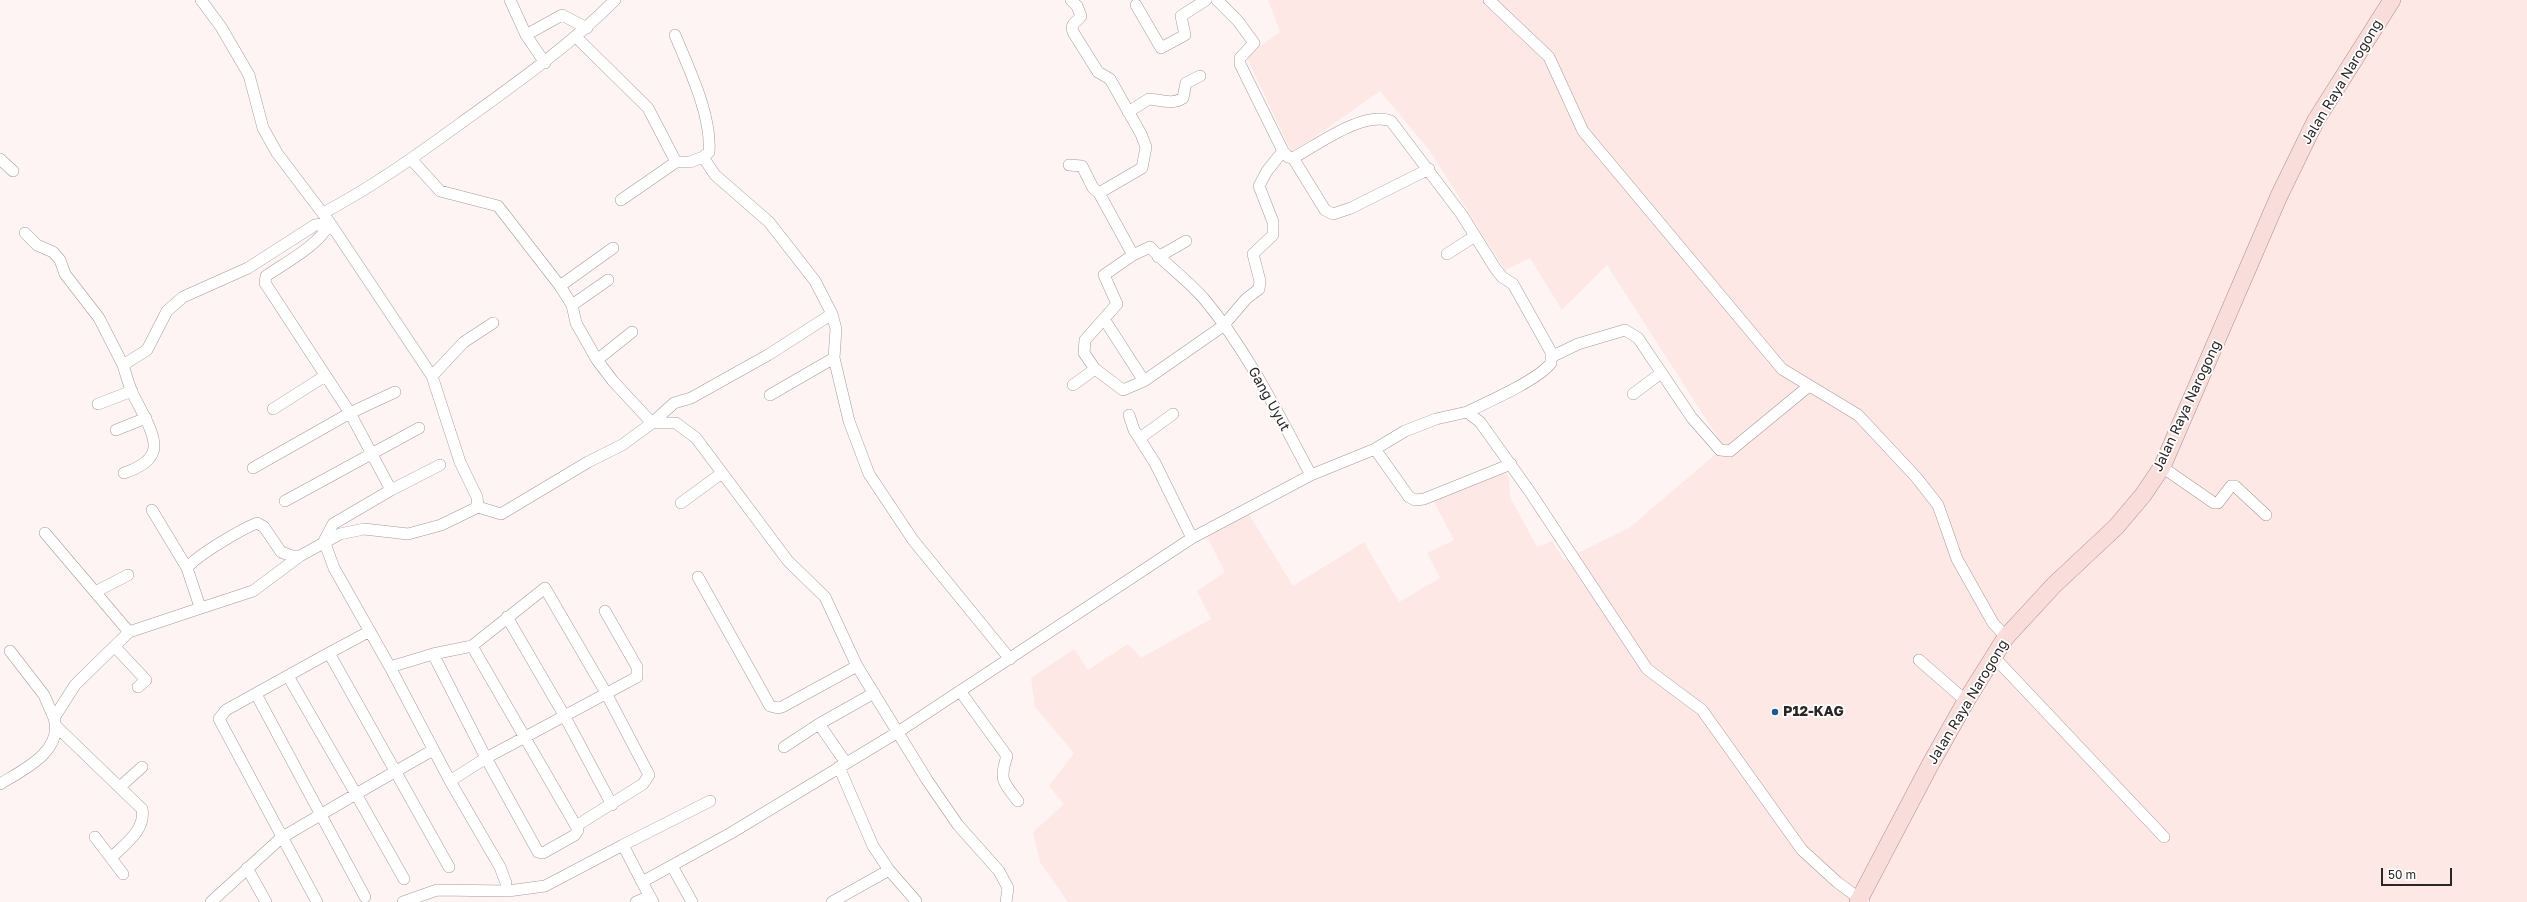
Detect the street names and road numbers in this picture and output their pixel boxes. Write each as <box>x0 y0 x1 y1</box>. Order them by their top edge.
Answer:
street label: Jalan Raya Narogong <box>2298 17 2386 147</box>
street label: Jalan Raya Narogong <box>2149 338 2225 474</box>
street label: Gang Uyut <box>1245 364 1293 434</box>
street label: Jalan Raya Narogong <box>1924 637 2012 767</box>

